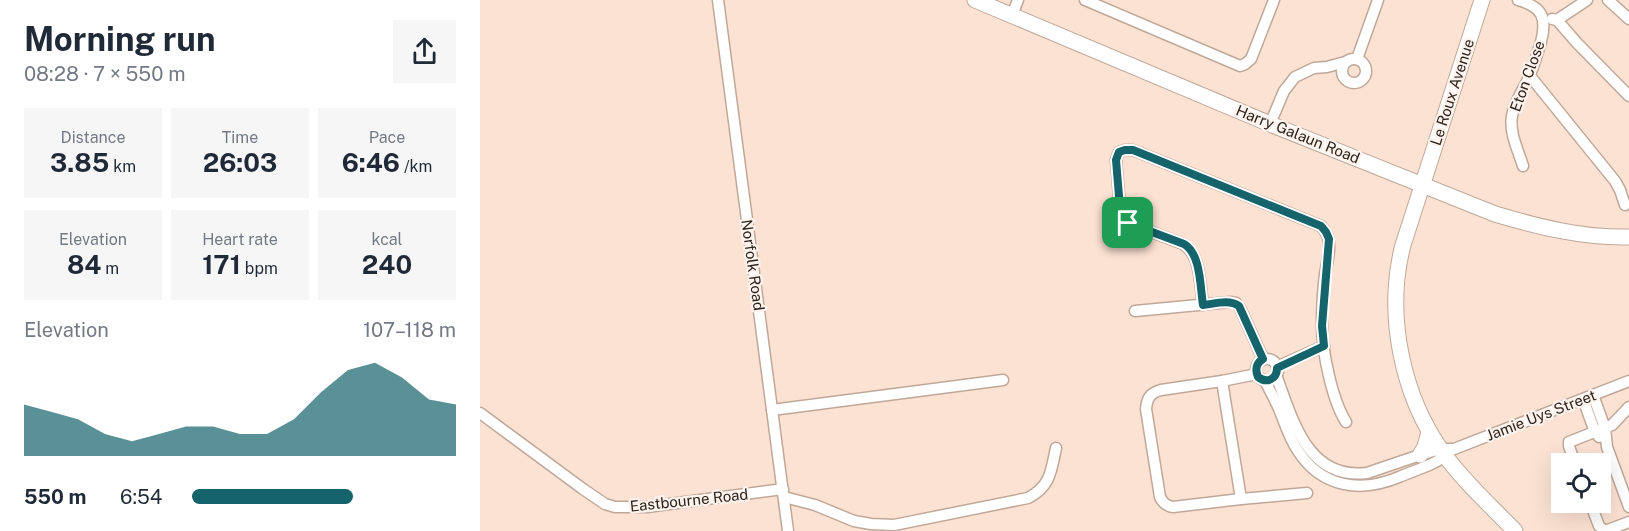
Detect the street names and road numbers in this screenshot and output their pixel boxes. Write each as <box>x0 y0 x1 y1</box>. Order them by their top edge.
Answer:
street label: Le Roux Avenue <box>1427 37 1477 147</box>
street label: Eton Close <box>1506 38 1548 114</box>
street label: Harry Galaun Road <box>1234 101 1362 167</box>
street label: Norfolk Road <box>738 218 768 312</box>
street label: Jamie Uys Street <box>1484 386 1598 444</box>
street label: Eastbourne Road <box>629 485 749 515</box>

